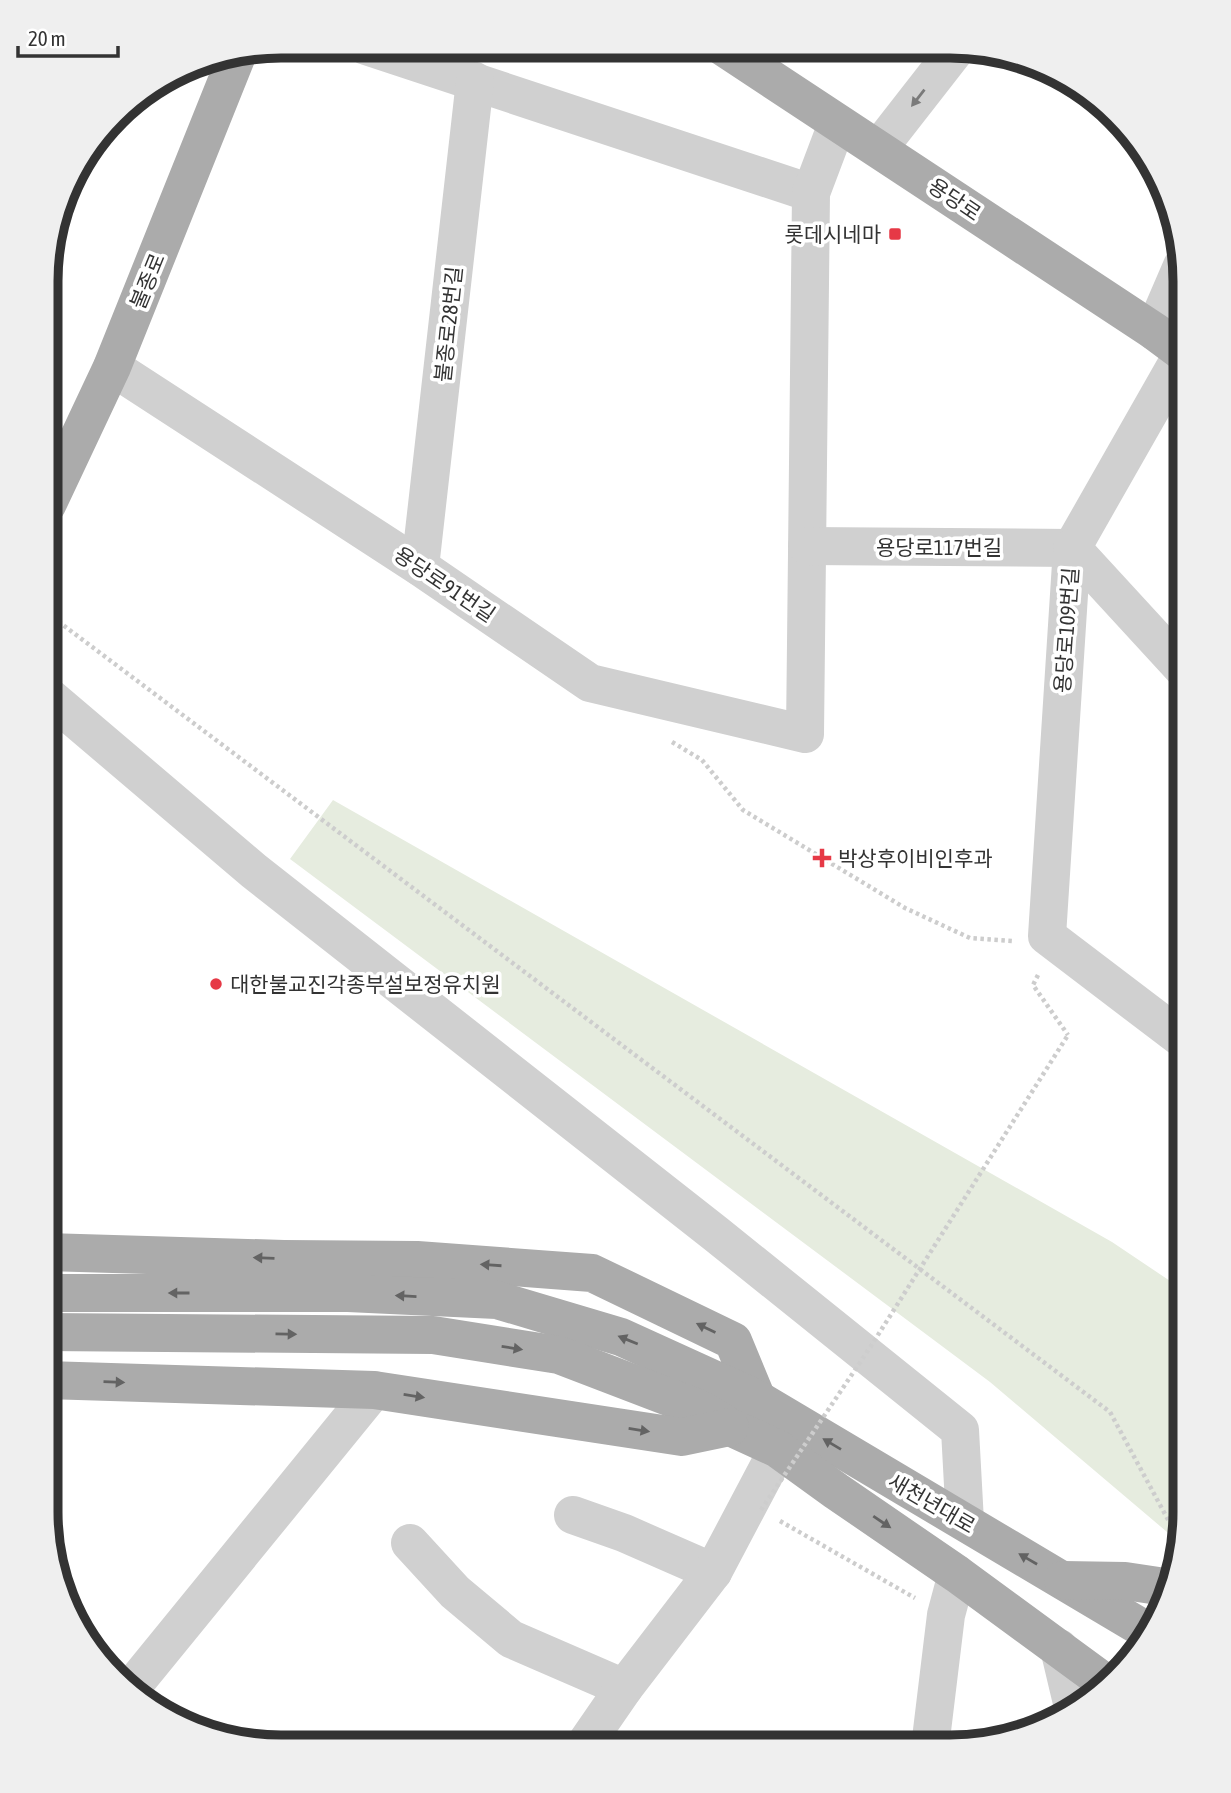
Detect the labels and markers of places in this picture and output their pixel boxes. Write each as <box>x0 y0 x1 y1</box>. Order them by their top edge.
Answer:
place label: 롯데시네마 <box>784 222 881 246</box>
marker: 롯데시네마 <box>887 226 903 242</box>
place label: 박상후이비인후과 <box>838 846 993 870</box>
marker: 박상후이비인후과 <box>812 848 832 868</box>
place label: 대한불교진각종부설보정유치원 <box>230 972 500 996</box>
marker: 대한불교진각종부설보정유치원 <box>208 976 224 992</box>

